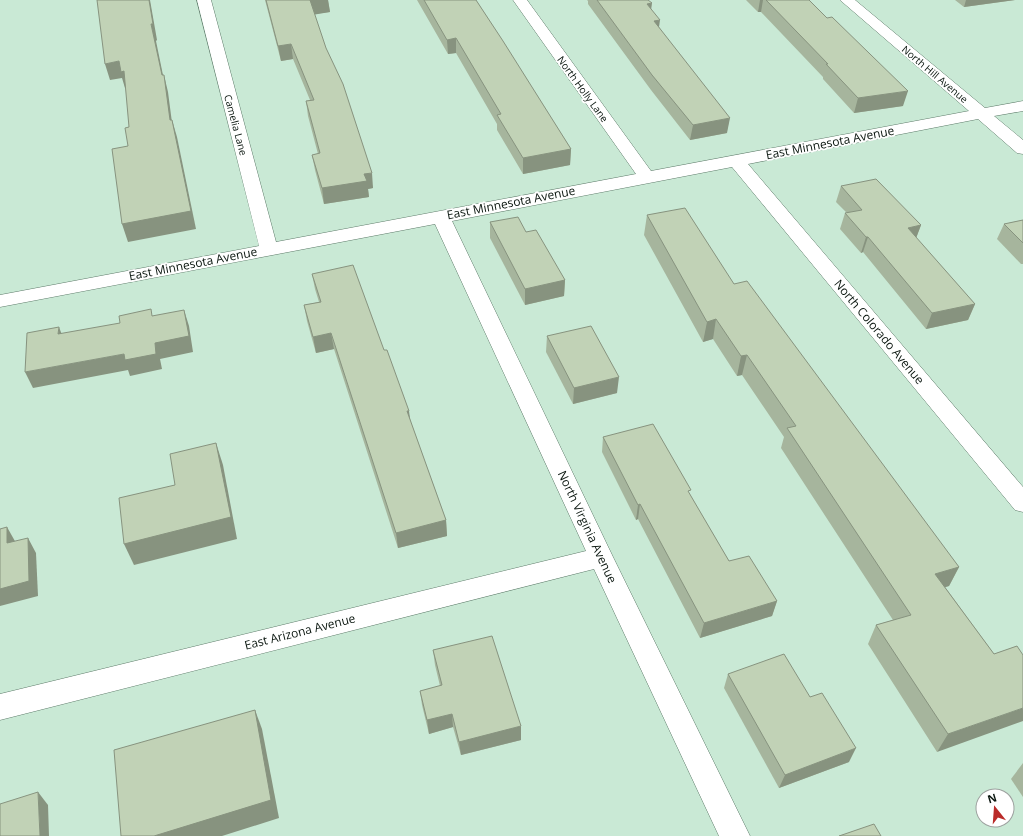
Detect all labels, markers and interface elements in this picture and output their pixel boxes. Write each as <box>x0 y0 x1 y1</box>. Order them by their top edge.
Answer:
street label: North Hill Avenue <box>899 42 971 106</box>
street label: North Holly Lane <box>554 53 612 125</box>
street label: Camelia Lane <box>221 93 251 157</box>
street label: East Minnesota Avenue <box>764 122 896 163</box>
street label: East Minnesota Avenue <box>445 182 577 223</box>
street label: East Minnesota Avenue <box>127 243 259 284</box>
street label: North Colorado Avenue <box>830 276 928 388</box>
street label: North Virginia Avenue <box>554 468 621 586</box>
street label: East Arizona Avenue <box>243 609 357 654</box>
north arrow <box>975 788 1015 828</box>
text: N <box>985 789 998 806</box>

